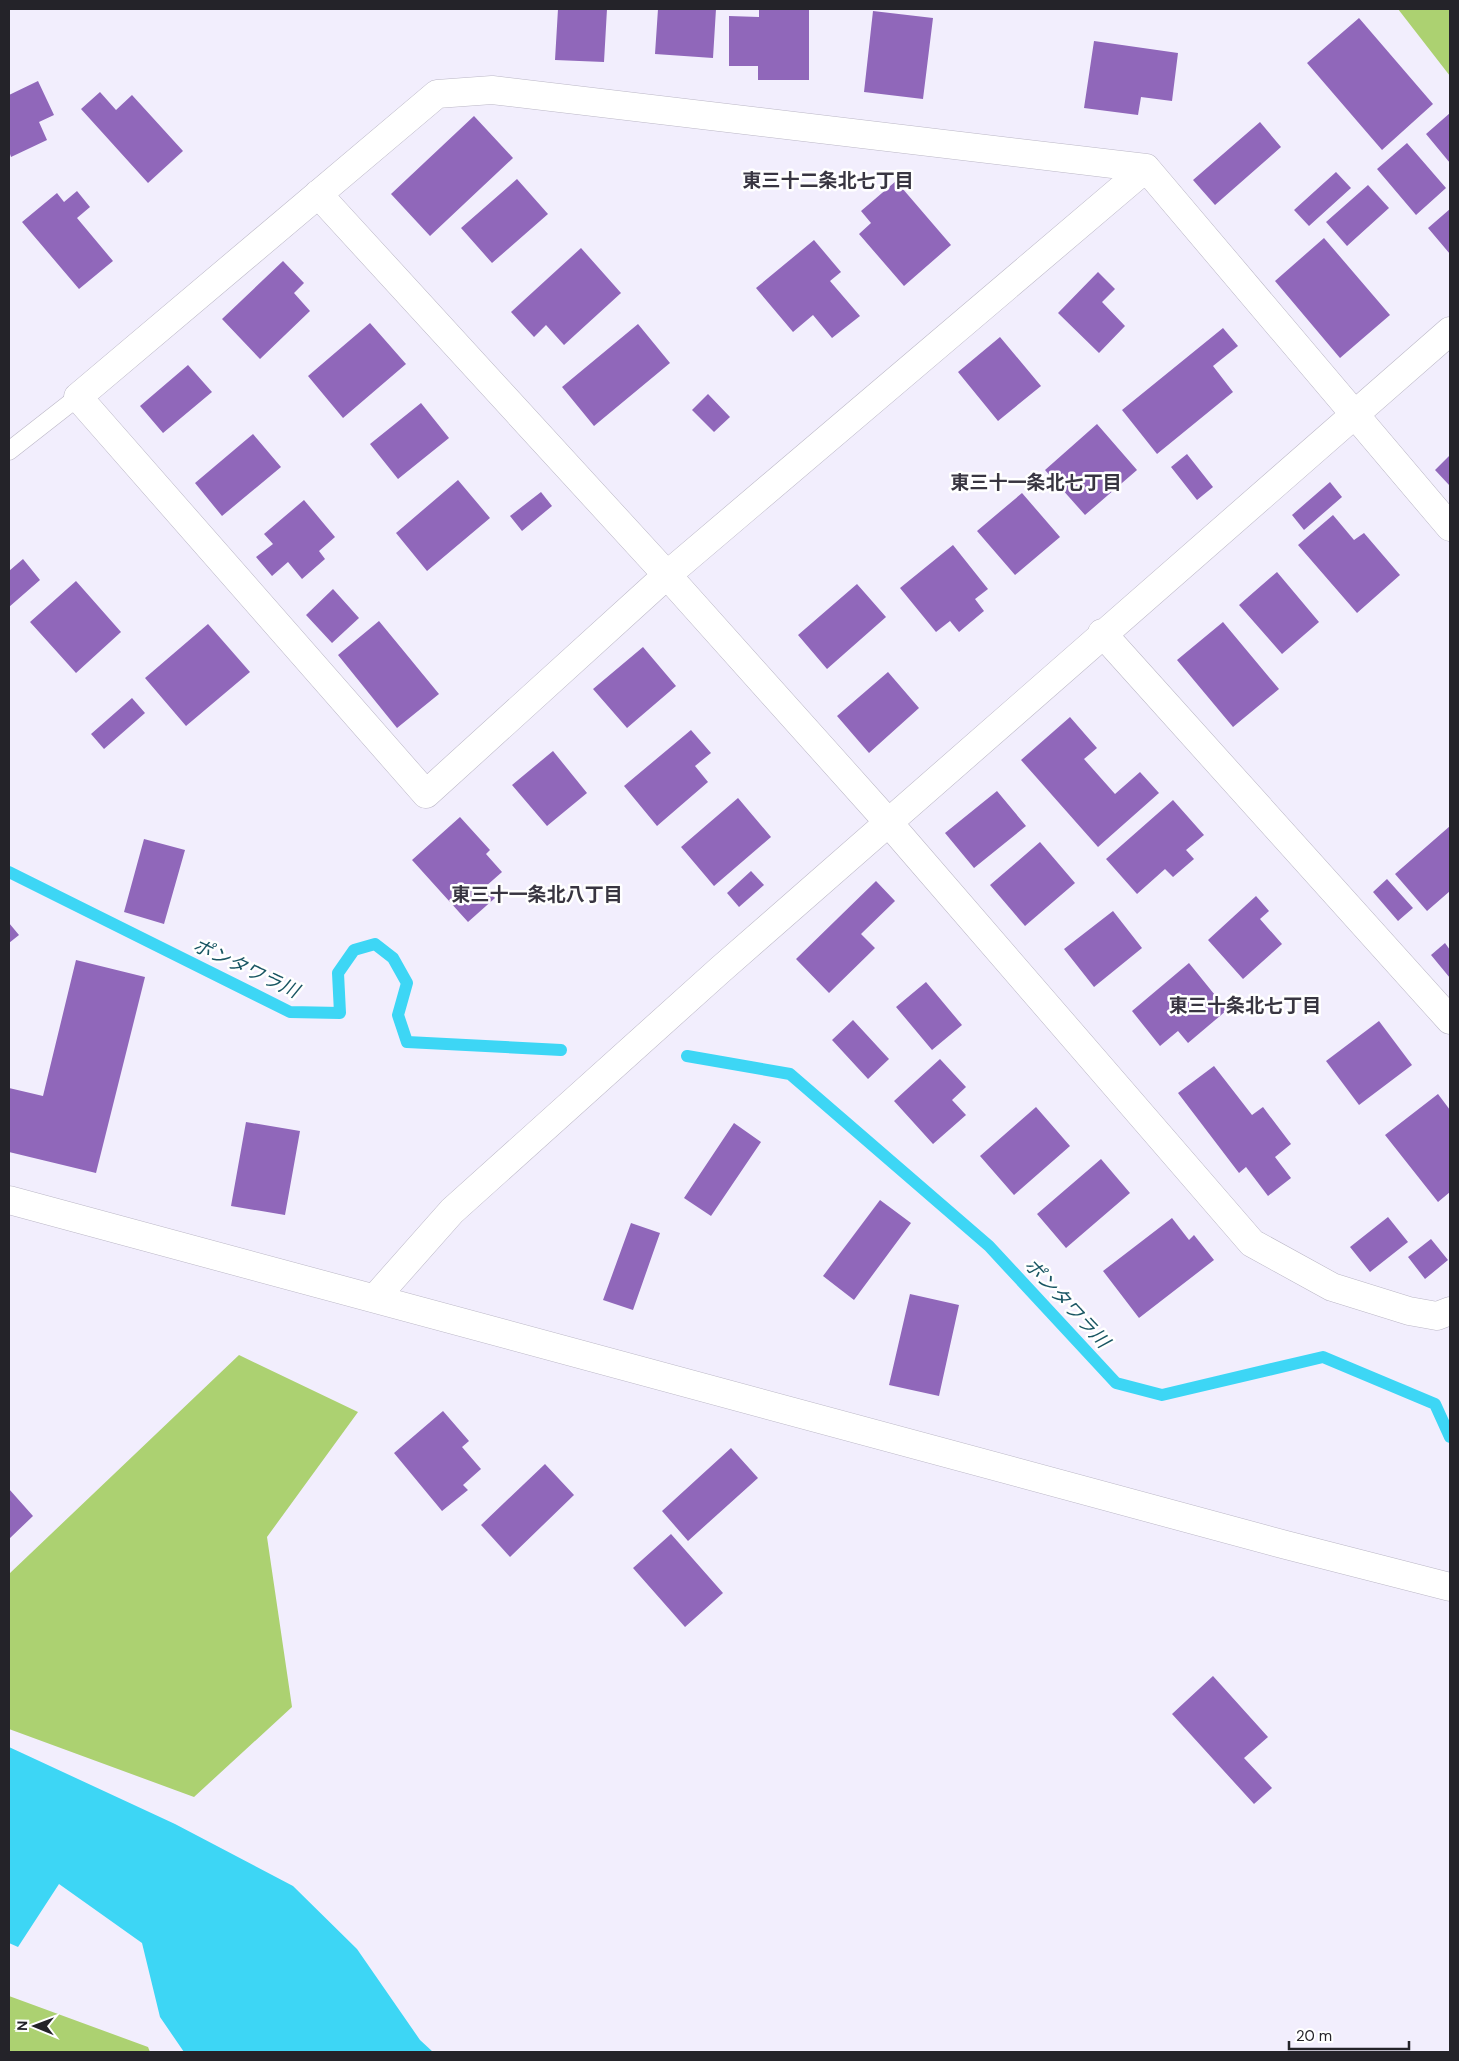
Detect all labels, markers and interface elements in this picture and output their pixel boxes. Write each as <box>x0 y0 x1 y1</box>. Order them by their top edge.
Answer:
district label: 東三十二条北七丁目 <box>742 168 914 193</box>
district label: 東三十一条北七丁目 <box>950 470 1122 495</box>
district label: 東三十一条北八丁目 <box>451 882 623 907</box>
water label: ポンタワラ川 <box>189 933 305 1004</box>
district label: 東三十条北七丁目 <box>1169 993 1321 1018</box>
water label: ポンタワラ川 <box>1019 1253 1116 1355</box>
north arrow <box>10 2001 60 2051</box>
scale bar <box>1289 2018 1409 2050</box>
text: N <box>13 2021 31 2031</box>
text: 20 m <box>1296 2026 1332 2046</box>

